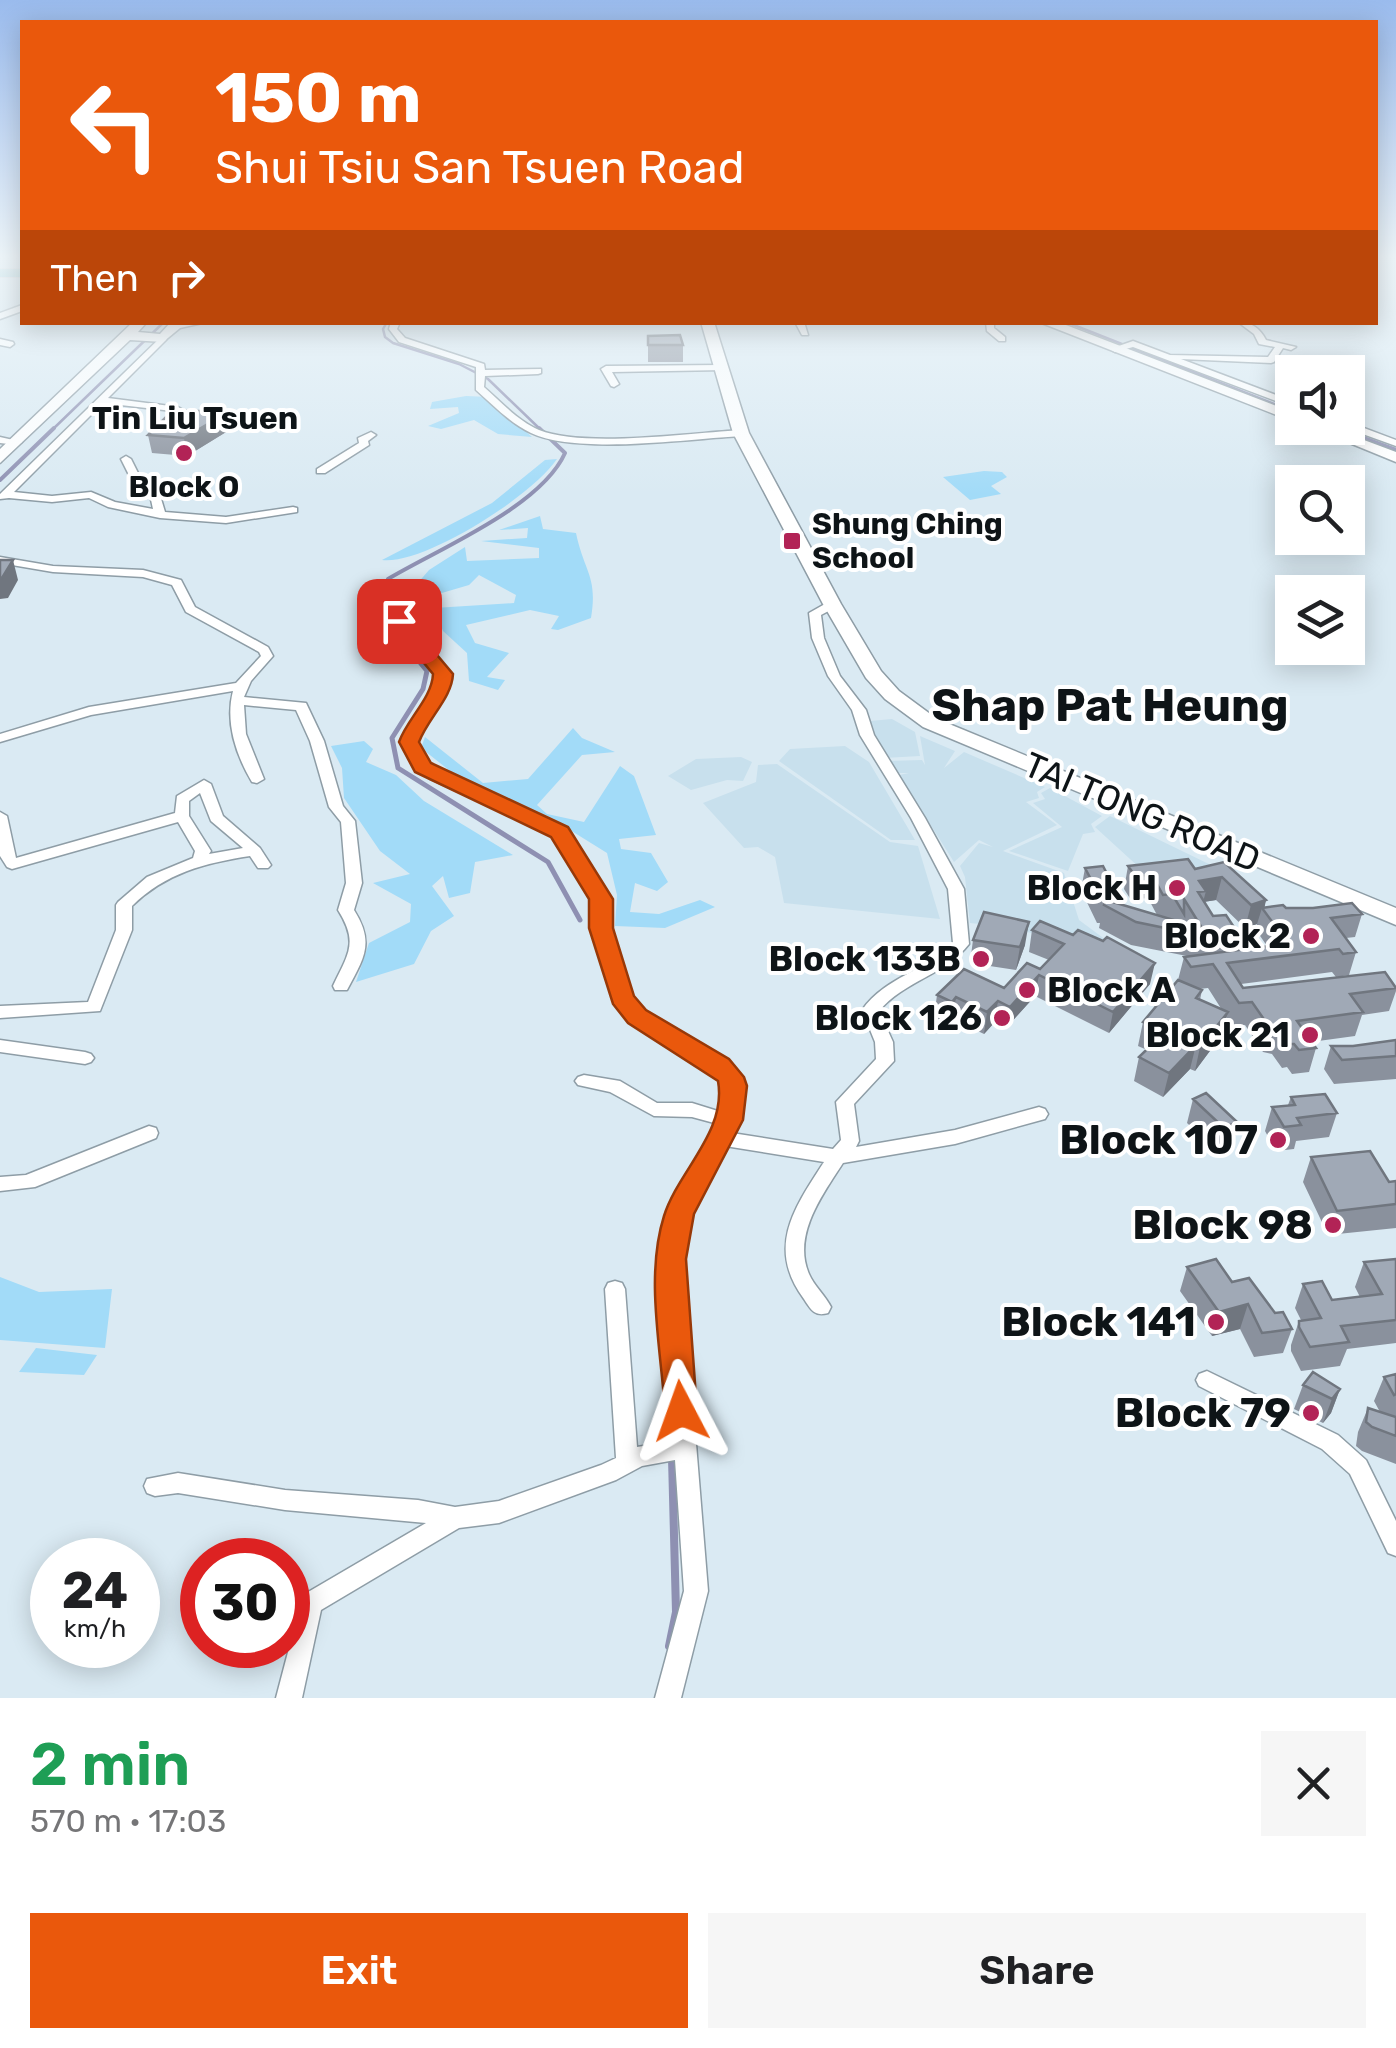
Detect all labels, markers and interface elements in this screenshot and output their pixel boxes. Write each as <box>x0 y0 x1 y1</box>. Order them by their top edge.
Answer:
text: 150 m <box>215 57 422 140</box>
icon: left <box>50 60 180 190</box>
text: Shui Tsiu San Tsuen Road <box>215 141 744 194</box>
icon: right <box>159 250 214 305</box>
text: Then <box>50 255 139 301</box>
map controls <box>1275 355 1365 665</box>
button: sound <box>1275 355 1365 445</box>
district label: Tin Liu Tsuen <box>92 399 298 437</box>
marker: Block O <box>173 442 195 464</box>
button: search <box>1275 465 1365 555</box>
place label: Block O <box>129 469 239 505</box>
place label: Shung Ching School <box>812 506 1003 576</box>
marker: Shung Ching School <box>781 530 803 552</box>
button: layers <box>1275 575 1365 665</box>
pin <box>357 579 442 664</box>
icon: arrive <box>372 594 427 649</box>
district label: Shap Pat Heung <box>931 679 1289 732</box>
street label: TAI TONG ROAD <box>1018 743 1266 881</box>
place label: Block H <box>1026 867 1157 909</box>
marker: Block H <box>1166 877 1188 899</box>
place label: Block 2 <box>1164 915 1291 957</box>
marker: Block 2 <box>1300 925 1322 947</box>
place label: Block 133B <box>768 938 961 980</box>
marker: Block 133B <box>970 948 992 970</box>
place label: Block A <box>1047 969 1176 1011</box>
marker: Block A <box>1016 979 1038 1001</box>
place label: Block 126 <box>815 997 982 1039</box>
marker: Block 126 <box>991 1007 1013 1029</box>
place label: Block 21 <box>1145 1014 1290 1056</box>
marker: Block 21 <box>1299 1024 1321 1046</box>
place label: Block 107 <box>1059 1115 1258 1165</box>
marker: Block 107 <box>1267 1129 1289 1151</box>
place label: Block 98 <box>1132 1200 1313 1250</box>
marker: Block 98 <box>1322 1214 1344 1236</box>
place label: Block 141 <box>1001 1297 1196 1347</box>
marker: Block 141 <box>1205 1311 1227 1333</box>
position arrow <box>629 1359 733 1463</box>
place label: Block 79 <box>1115 1388 1291 1438</box>
marker: Block 79 <box>1300 1402 1322 1424</box>
speed limit sign: 30 <box>180 1538 310 1668</box>
text: 24 <box>62 1561 128 1621</box>
text: km/h <box>64 1614 126 1643</box>
text: 2 min <box>30 1729 190 1800</box>
button: close <box>1261 1731 1366 1836</box>
text: 570 m · 17:03 <box>30 1802 226 1840</box>
button: Exit <box>30 1913 688 2028</box>
button: Share <box>708 1913 1366 2028</box>

